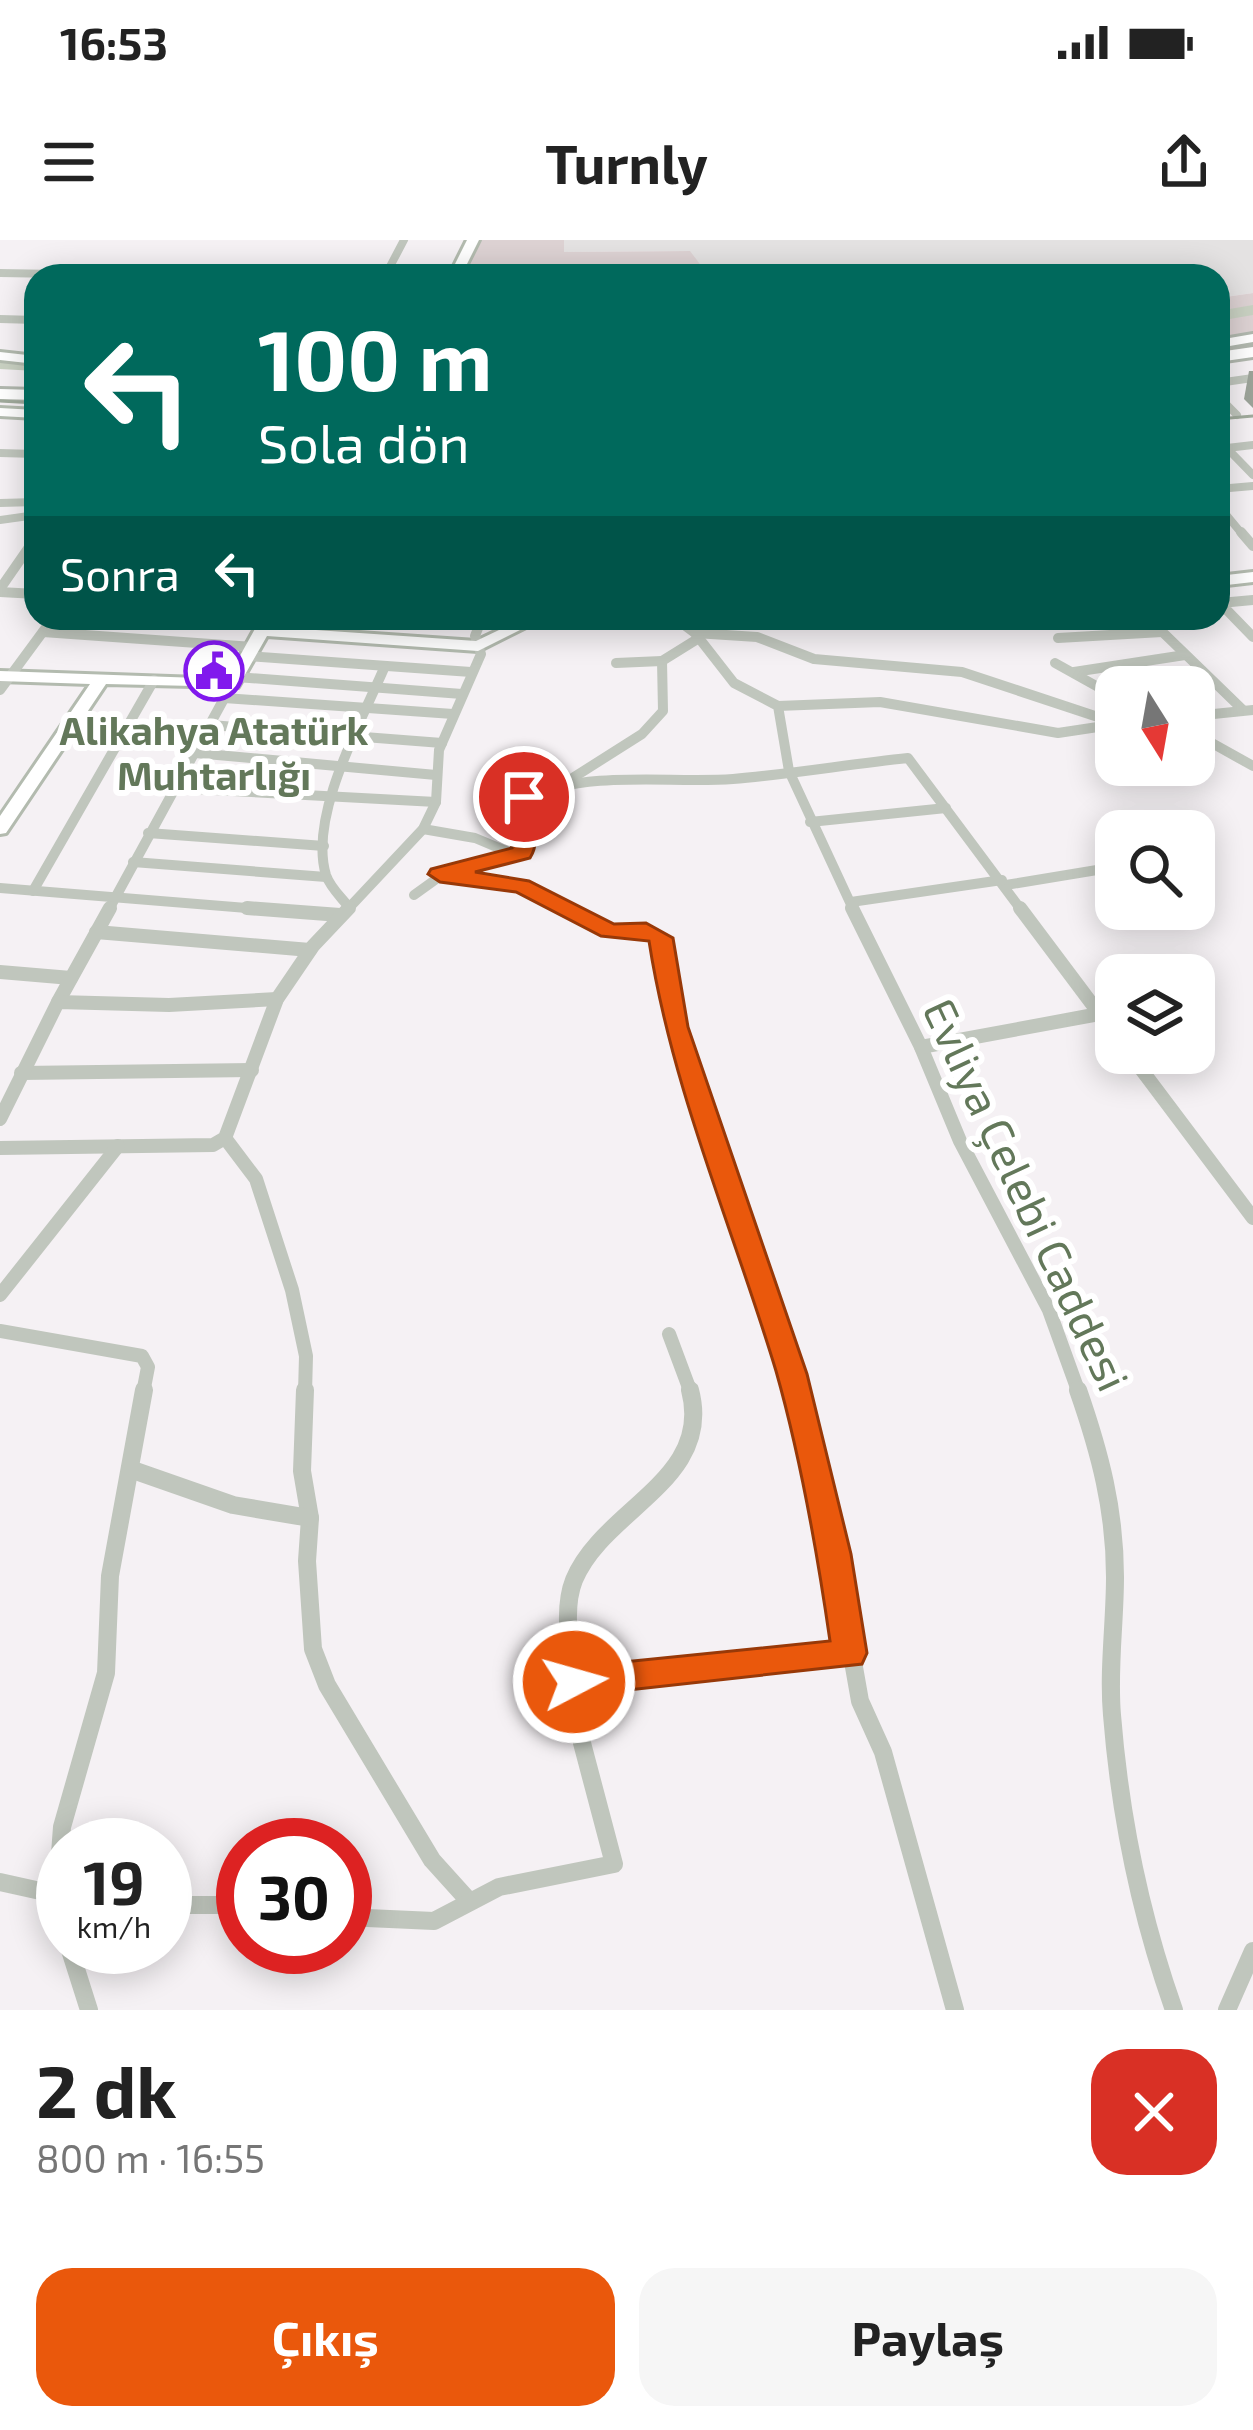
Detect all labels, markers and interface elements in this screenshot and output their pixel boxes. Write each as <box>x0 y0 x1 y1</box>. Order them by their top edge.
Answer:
text: 16:53 <box>60 15 168 69</box>
icon: menu <box>36 129 102 195</box>
icon: share <box>1151 129 1217 195</box>
text: Turnly <box>545 130 708 195</box>
text: 100 m <box>258 307 492 408</box>
icon: left <box>60 312 216 468</box>
text: Sola dön <box>258 409 470 474</box>
icon: left <box>204 540 270 606</box>
text: Sonra <box>60 546 180 600</box>
public building icon: Alikahya Atatürk Muhtarlığı <box>183 640 245 702</box>
north arrow <box>1095 666 1215 786</box>
map controls <box>1095 666 1215 1074</box>
place label: Alikahya Atatürk Muhtarlığı <box>60 706 369 798</box>
pin <box>473 746 575 848</box>
icon: arrive <box>491 764 557 830</box>
button: search <box>1095 810 1215 930</box>
button: layers <box>1095 954 1215 1074</box>
street label: Evliya Çelebi Caddesi <box>911 990 1142 1400</box>
position arrow <box>511 1619 637 1745</box>
speed limit sign: 30 <box>216 1818 372 1974</box>
text: 19 <box>83 1845 145 1917</box>
text: km/h <box>77 1908 151 1944</box>
text: 2 dk <box>36 2046 177 2132</box>
button: close <box>1091 2049 1217 2175</box>
text: 800 m · 16:55 <box>36 2134 265 2181</box>
button: Çıkış <box>36 2268 615 2406</box>
button: Paylaş <box>639 2268 1217 2406</box>

